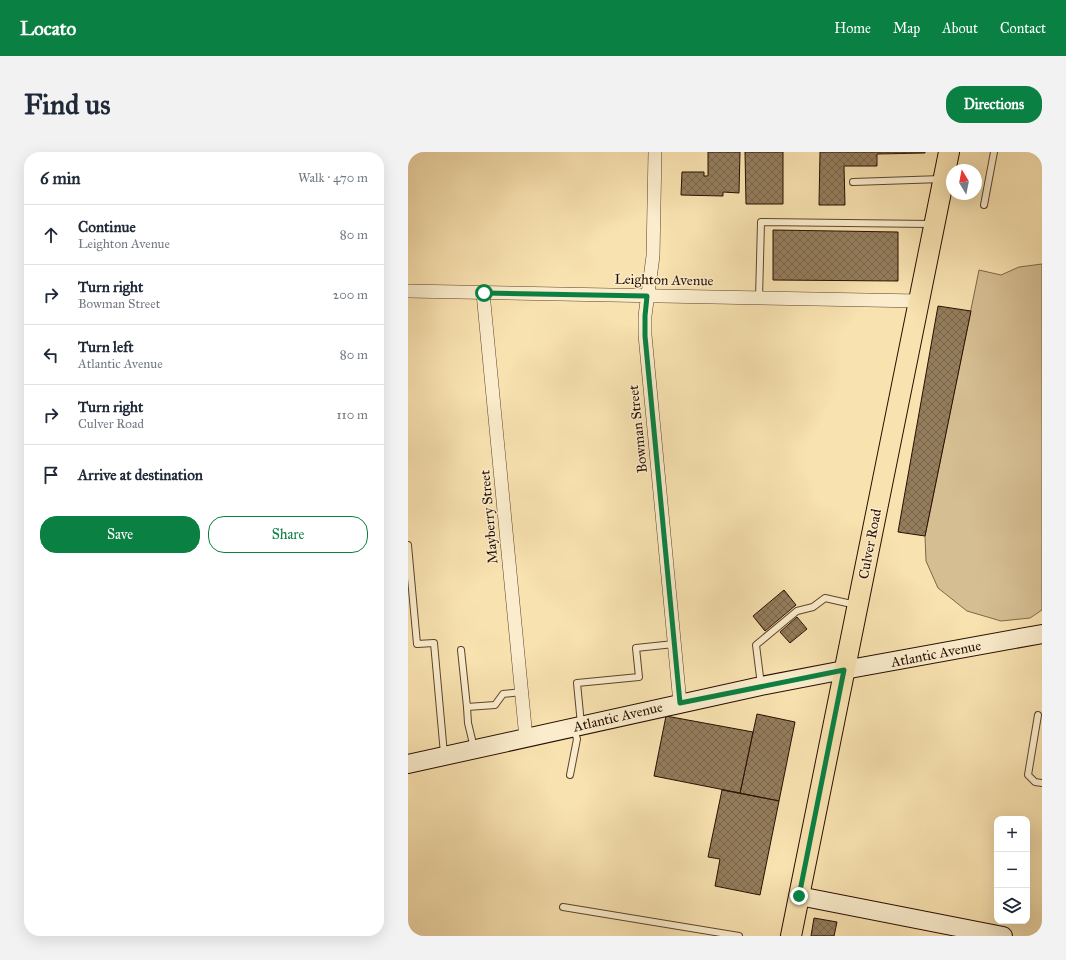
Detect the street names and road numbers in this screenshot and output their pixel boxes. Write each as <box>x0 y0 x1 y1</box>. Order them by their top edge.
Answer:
street label: Leighton Avenue <box>614 271 714 289</box>
street label: Bowman Street <box>625 384 651 474</box>
street label: Mayberry Street <box>476 469 502 565</box>
street label: Culver Road <box>855 507 885 581</box>
street label: Atlantic Avenue <box>889 637 983 671</box>
street label: Atlantic Avenue <box>571 698 664 736</box>

